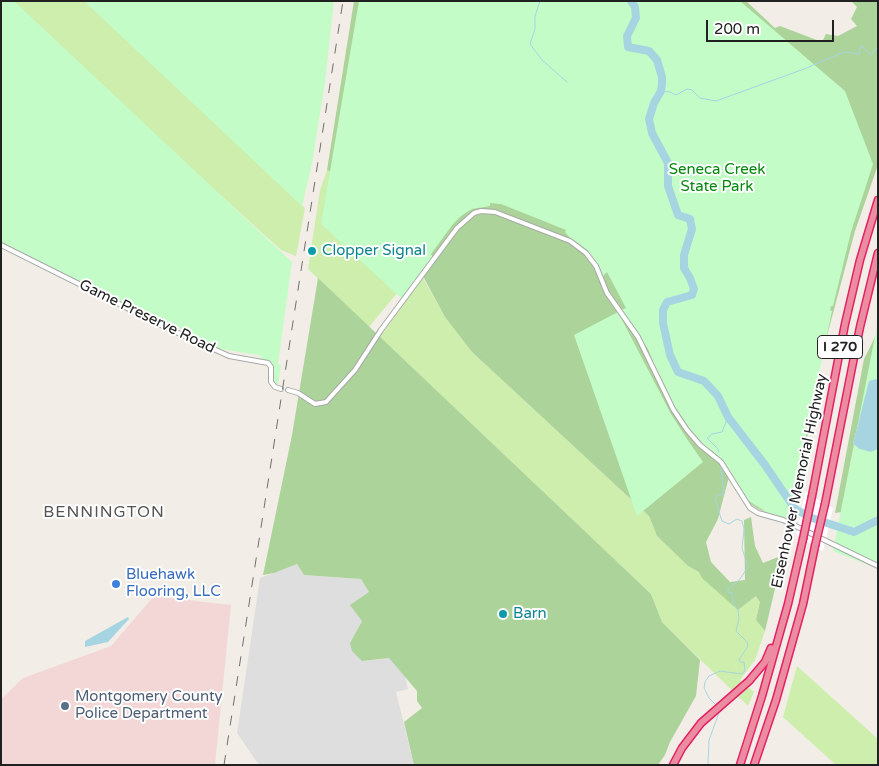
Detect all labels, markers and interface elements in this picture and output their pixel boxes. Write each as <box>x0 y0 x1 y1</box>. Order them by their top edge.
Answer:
scale bar <box>709 10 836 42</box>
text: 200 m <box>714 20 760 38</box>
park label: Seneca Creek State Park <box>669 161 765 196</box>
place label: Clopper Signal <box>322 242 426 260</box>
marker: Clopper Signal <box>306 245 318 257</box>
street label: Game Preserve Road <box>76 276 218 358</box>
road number: I 270 <box>818 336 862 358</box>
street label: Eisenhower Memorial Highway <box>768 372 832 590</box>
district label: BENNINGTON <box>42 503 166 523</box>
place label: Bluehawk Flooring, LLC <box>126 566 221 601</box>
marker: Bluehawk Flooring, LLC <box>110 578 122 590</box>
place label: Barn <box>513 605 547 623</box>
marker: Barn <box>497 608 509 620</box>
place label: Montgomery County Police Department <box>75 688 223 723</box>
marker: Montgomery County Police Department <box>59 700 71 712</box>

